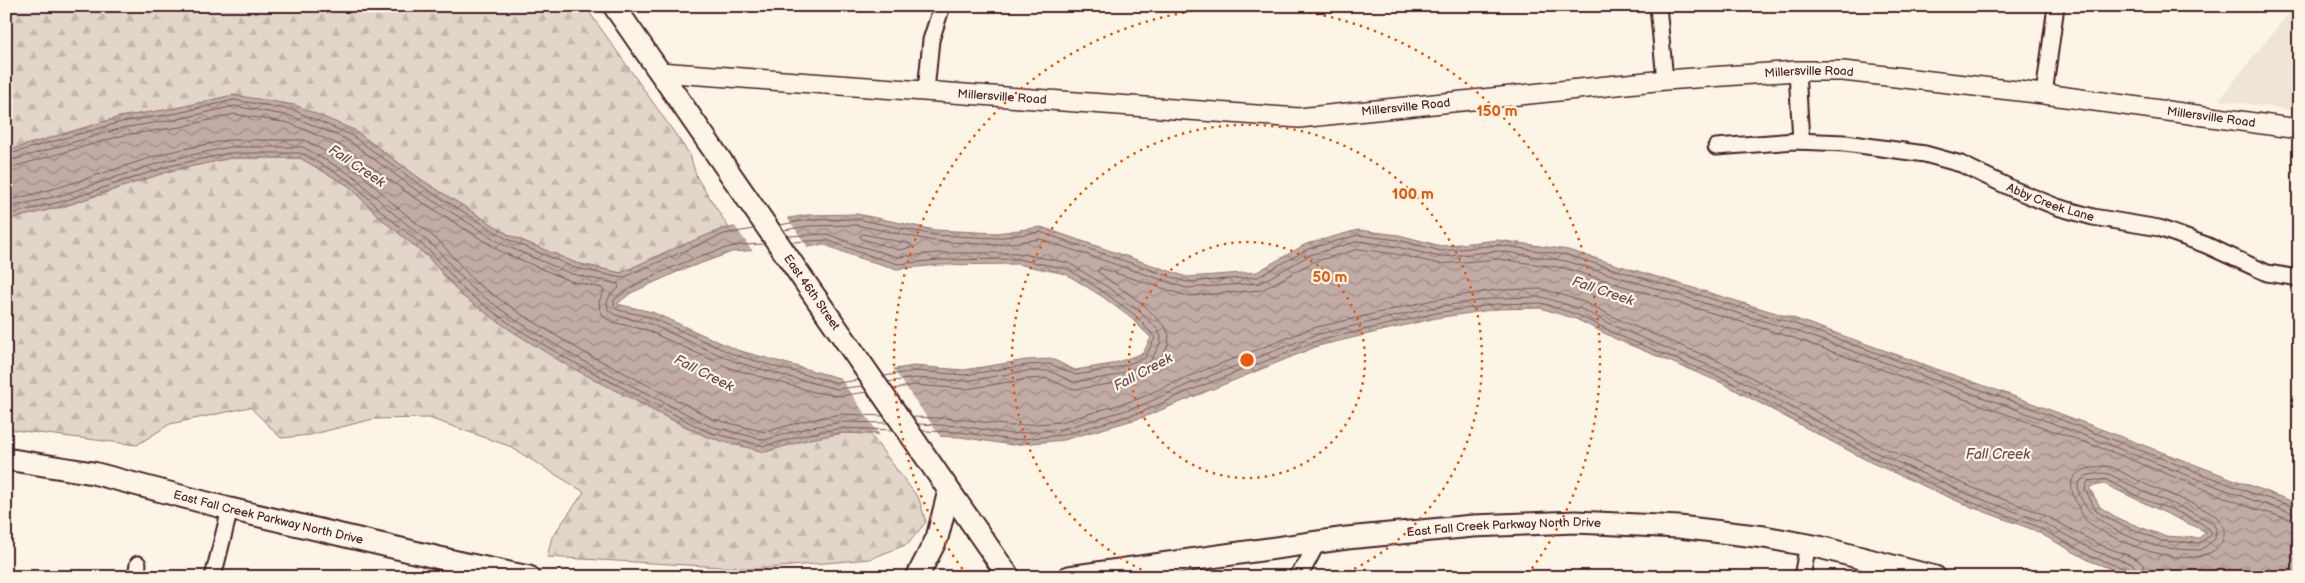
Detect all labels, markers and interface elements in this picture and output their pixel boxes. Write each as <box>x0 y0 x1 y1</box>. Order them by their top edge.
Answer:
street label: Millersville Road <box>1764 63 1855 81</box>
street label: Millersville Road <box>957 86 1047 107</box>
street label: Millersville Road <box>1361 95 1451 119</box>
text: 150 m <box>1476 102 1518 121</box>
street label: Millersville Road <box>2166 103 2256 130</box>
water label: Fall Creek <box>326 141 389 192</box>
street label: Abby Creek Lane <box>2004 180 2096 224</box>
text: 100 m <box>1392 185 1434 204</box>
street label: East 46th Street <box>781 251 844 333</box>
text: 50 m <box>1313 268 1348 287</box>
water label: Fall Creek <box>1570 272 1637 310</box>
water label: Fall Creek <box>1111 349 1176 395</box>
water label: Fall Creek <box>671 351 738 396</box>
centre of rings <box>1238 351 1256 369</box>
water label: Fall Creek <box>1966 446 2031 463</box>
street label: East Fall Creek Parkway North Drive <box>172 487 365 547</box>
street label: East Fall Creek Parkway North Drive <box>1406 514 1601 540</box>

